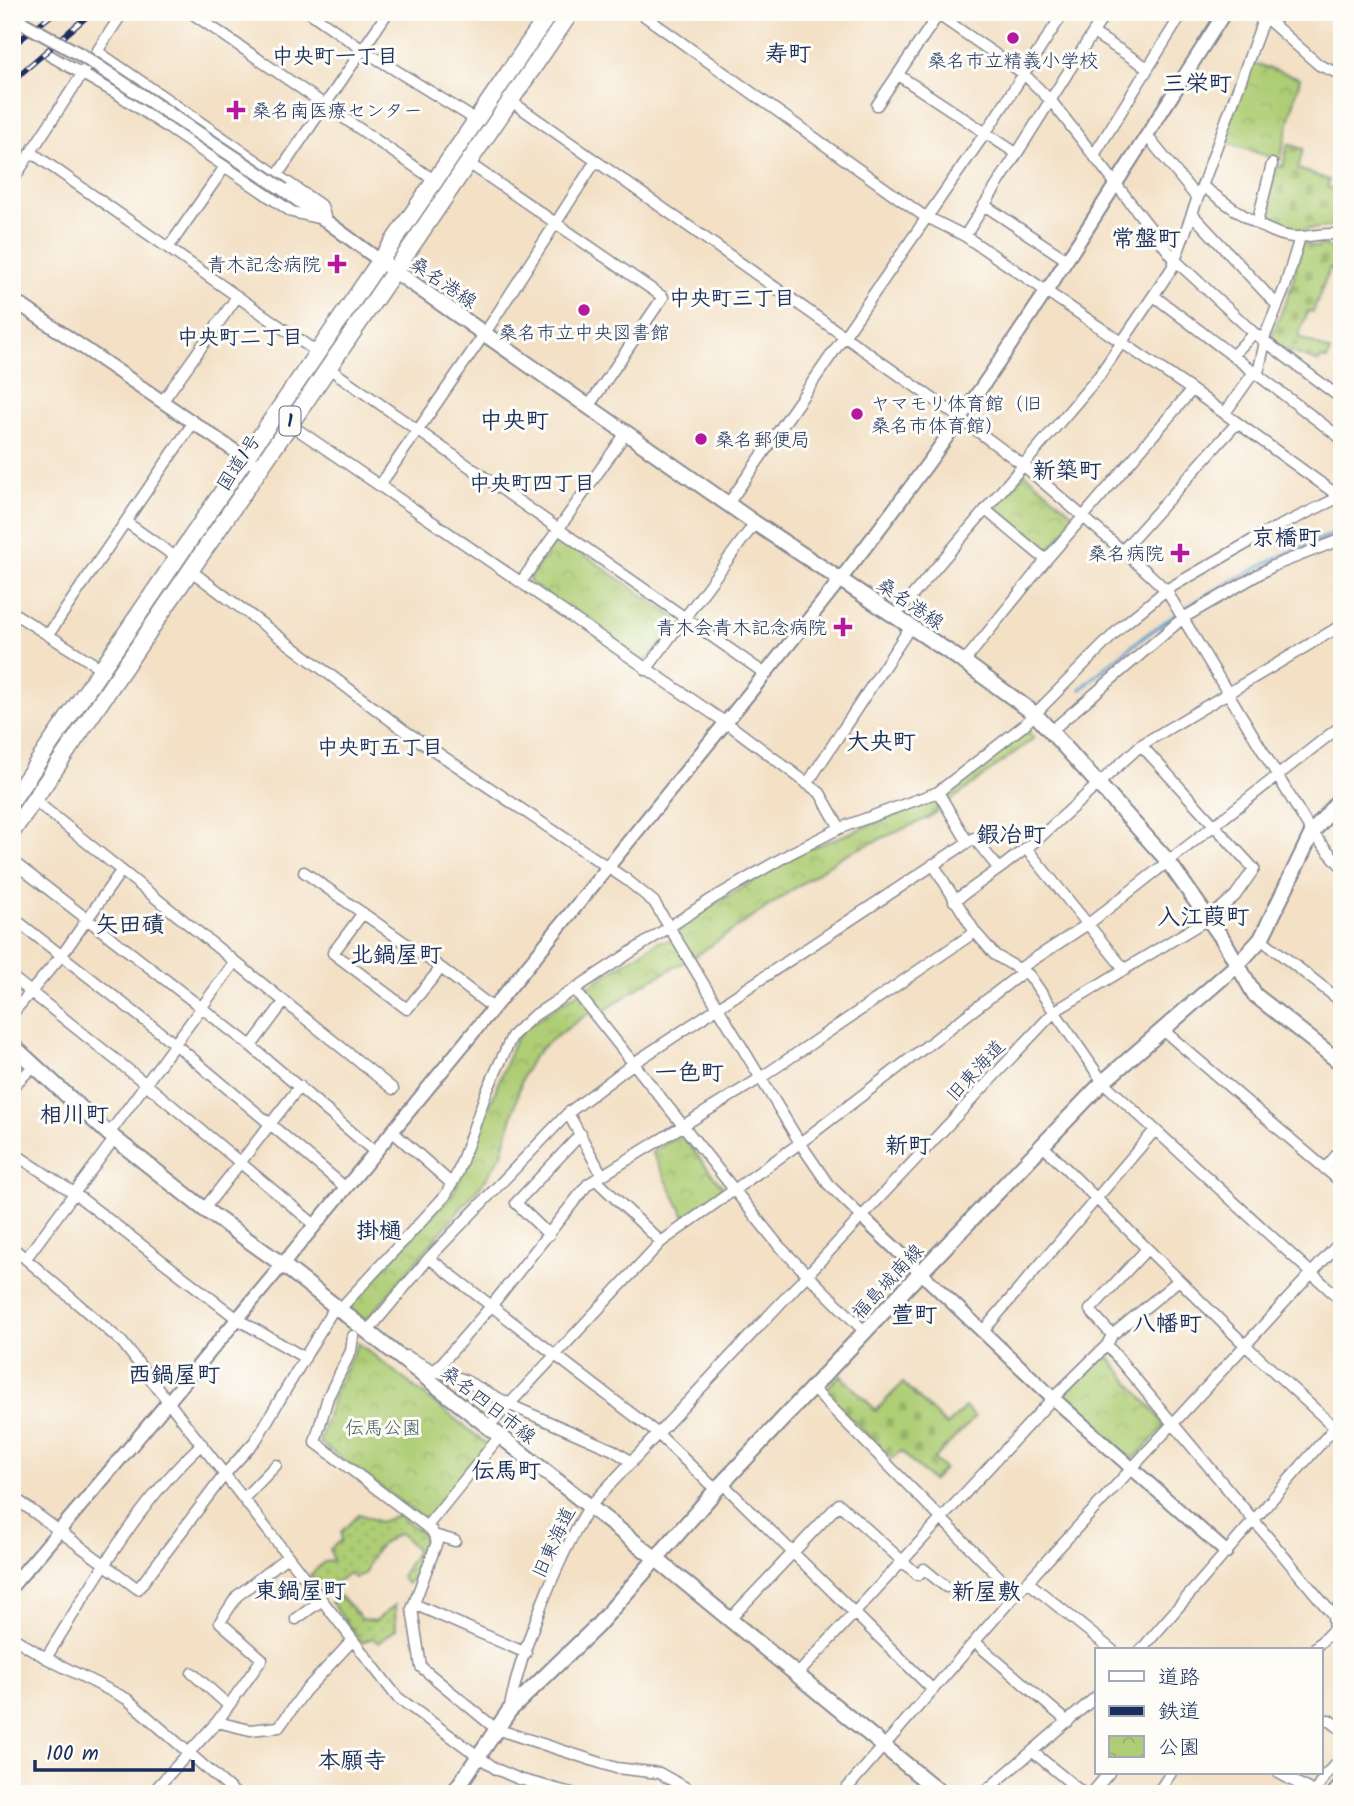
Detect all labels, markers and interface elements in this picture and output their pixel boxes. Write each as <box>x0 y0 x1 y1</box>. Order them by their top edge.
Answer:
marker: 桑名市立精義小学校 <box>1005 30 1021 46</box>
district label: 寿町 <box>765 37 811 73</box>
district label: 中央町一丁目 <box>272 41 398 74</box>
place label: 桑名市立精義小学校 <box>927 47 1099 77</box>
district label: 三栄町 <box>1163 67 1232 103</box>
place label: 桑名南医療センター <box>252 97 422 127</box>
marker: 桑名南医療センター <box>226 100 246 120</box>
district label: 常盤町 <box>1112 222 1181 258</box>
street label: 桑名港線 <box>403 250 483 317</box>
place label: 青木記念病院 <box>207 251 321 281</box>
marker: 青木記念病院 <box>327 254 347 274</box>
district label: 中央町三丁目 <box>669 283 795 316</box>
marker: 桑名市立中央図書館 <box>576 302 592 318</box>
place label: 桑名市立中央図書館 <box>498 319 670 349</box>
district label: 中央町二丁目 <box>177 322 303 355</box>
place label: ヤマモリ体育館（旧 桑名市体育館） <box>871 390 1042 442</box>
district label: 中央町 <box>480 404 549 440</box>
marker: ヤマモリ体育館（旧 桑名市体育館） <box>849 406 865 422</box>
road number: 1 <box>280 407 300 436</box>
place label: 桑名郵便局 <box>715 426 810 456</box>
street label: 国道1号 <box>210 429 269 498</box>
marker: 桑名郵便局 <box>693 431 709 447</box>
district label: 新築町 <box>1033 454 1102 490</box>
district label: 中央町四丁目 <box>469 468 595 501</box>
district label: 京橋町 <box>1252 521 1321 557</box>
place label: 桑名病院 <box>1088 540 1164 570</box>
marker: 桑名病院 <box>1170 543 1190 563</box>
street label: 桑名港線 <box>870 571 950 638</box>
place label: 青木会青木記念病院 <box>656 614 827 644</box>
marker: 青木会青木記念病院 <box>833 617 853 637</box>
district label: 大央町 <box>847 725 916 761</box>
district label: 中央町五丁目 <box>317 732 443 765</box>
district label: 鍜冶町 <box>977 818 1046 854</box>
district label: 入江葭町 <box>1157 900 1249 936</box>
district label: 矢田磧 <box>96 908 165 944</box>
district label: 北鍋屋町 <box>350 938 442 974</box>
street label: 旧東海道 <box>940 1033 1013 1109</box>
district label: 一色町 <box>655 1056 724 1092</box>
district label: 相川町 <box>40 1098 109 1134</box>
district label: 新町 <box>885 1129 931 1165</box>
district label: 掛樋 <box>356 1214 402 1250</box>
street label: 福島城南線 <box>845 1237 932 1327</box>
district label: 萱町 <box>891 1298 937 1334</box>
district label: 八幡町 <box>1133 1307 1202 1343</box>
district label: 西鍋屋町 <box>128 1358 220 1394</box>
street label: 桑名四日市線 <box>434 1359 542 1452</box>
park label: 伝馬公園 <box>345 1414 421 1444</box>
district label: 伝馬町 <box>472 1454 541 1490</box>
street label: 旧東海道 <box>525 1502 584 1584</box>
district label: 東鍋屋町 <box>254 1574 346 1610</box>
district label: 新屋敷 <box>952 1575 1021 1611</box>
legend <box>1095 1648 1322 1774</box>
text: 道路 <box>1158 1662 1200 1695</box>
text: 鉄道 <box>1158 1696 1200 1729</box>
scale bar <box>35 1729 192 1773</box>
text: 公園 <box>1158 1732 1200 1765</box>
text: 100 m <box>46 1738 99 1771</box>
district label: 本願寺 <box>318 1744 387 1780</box>

